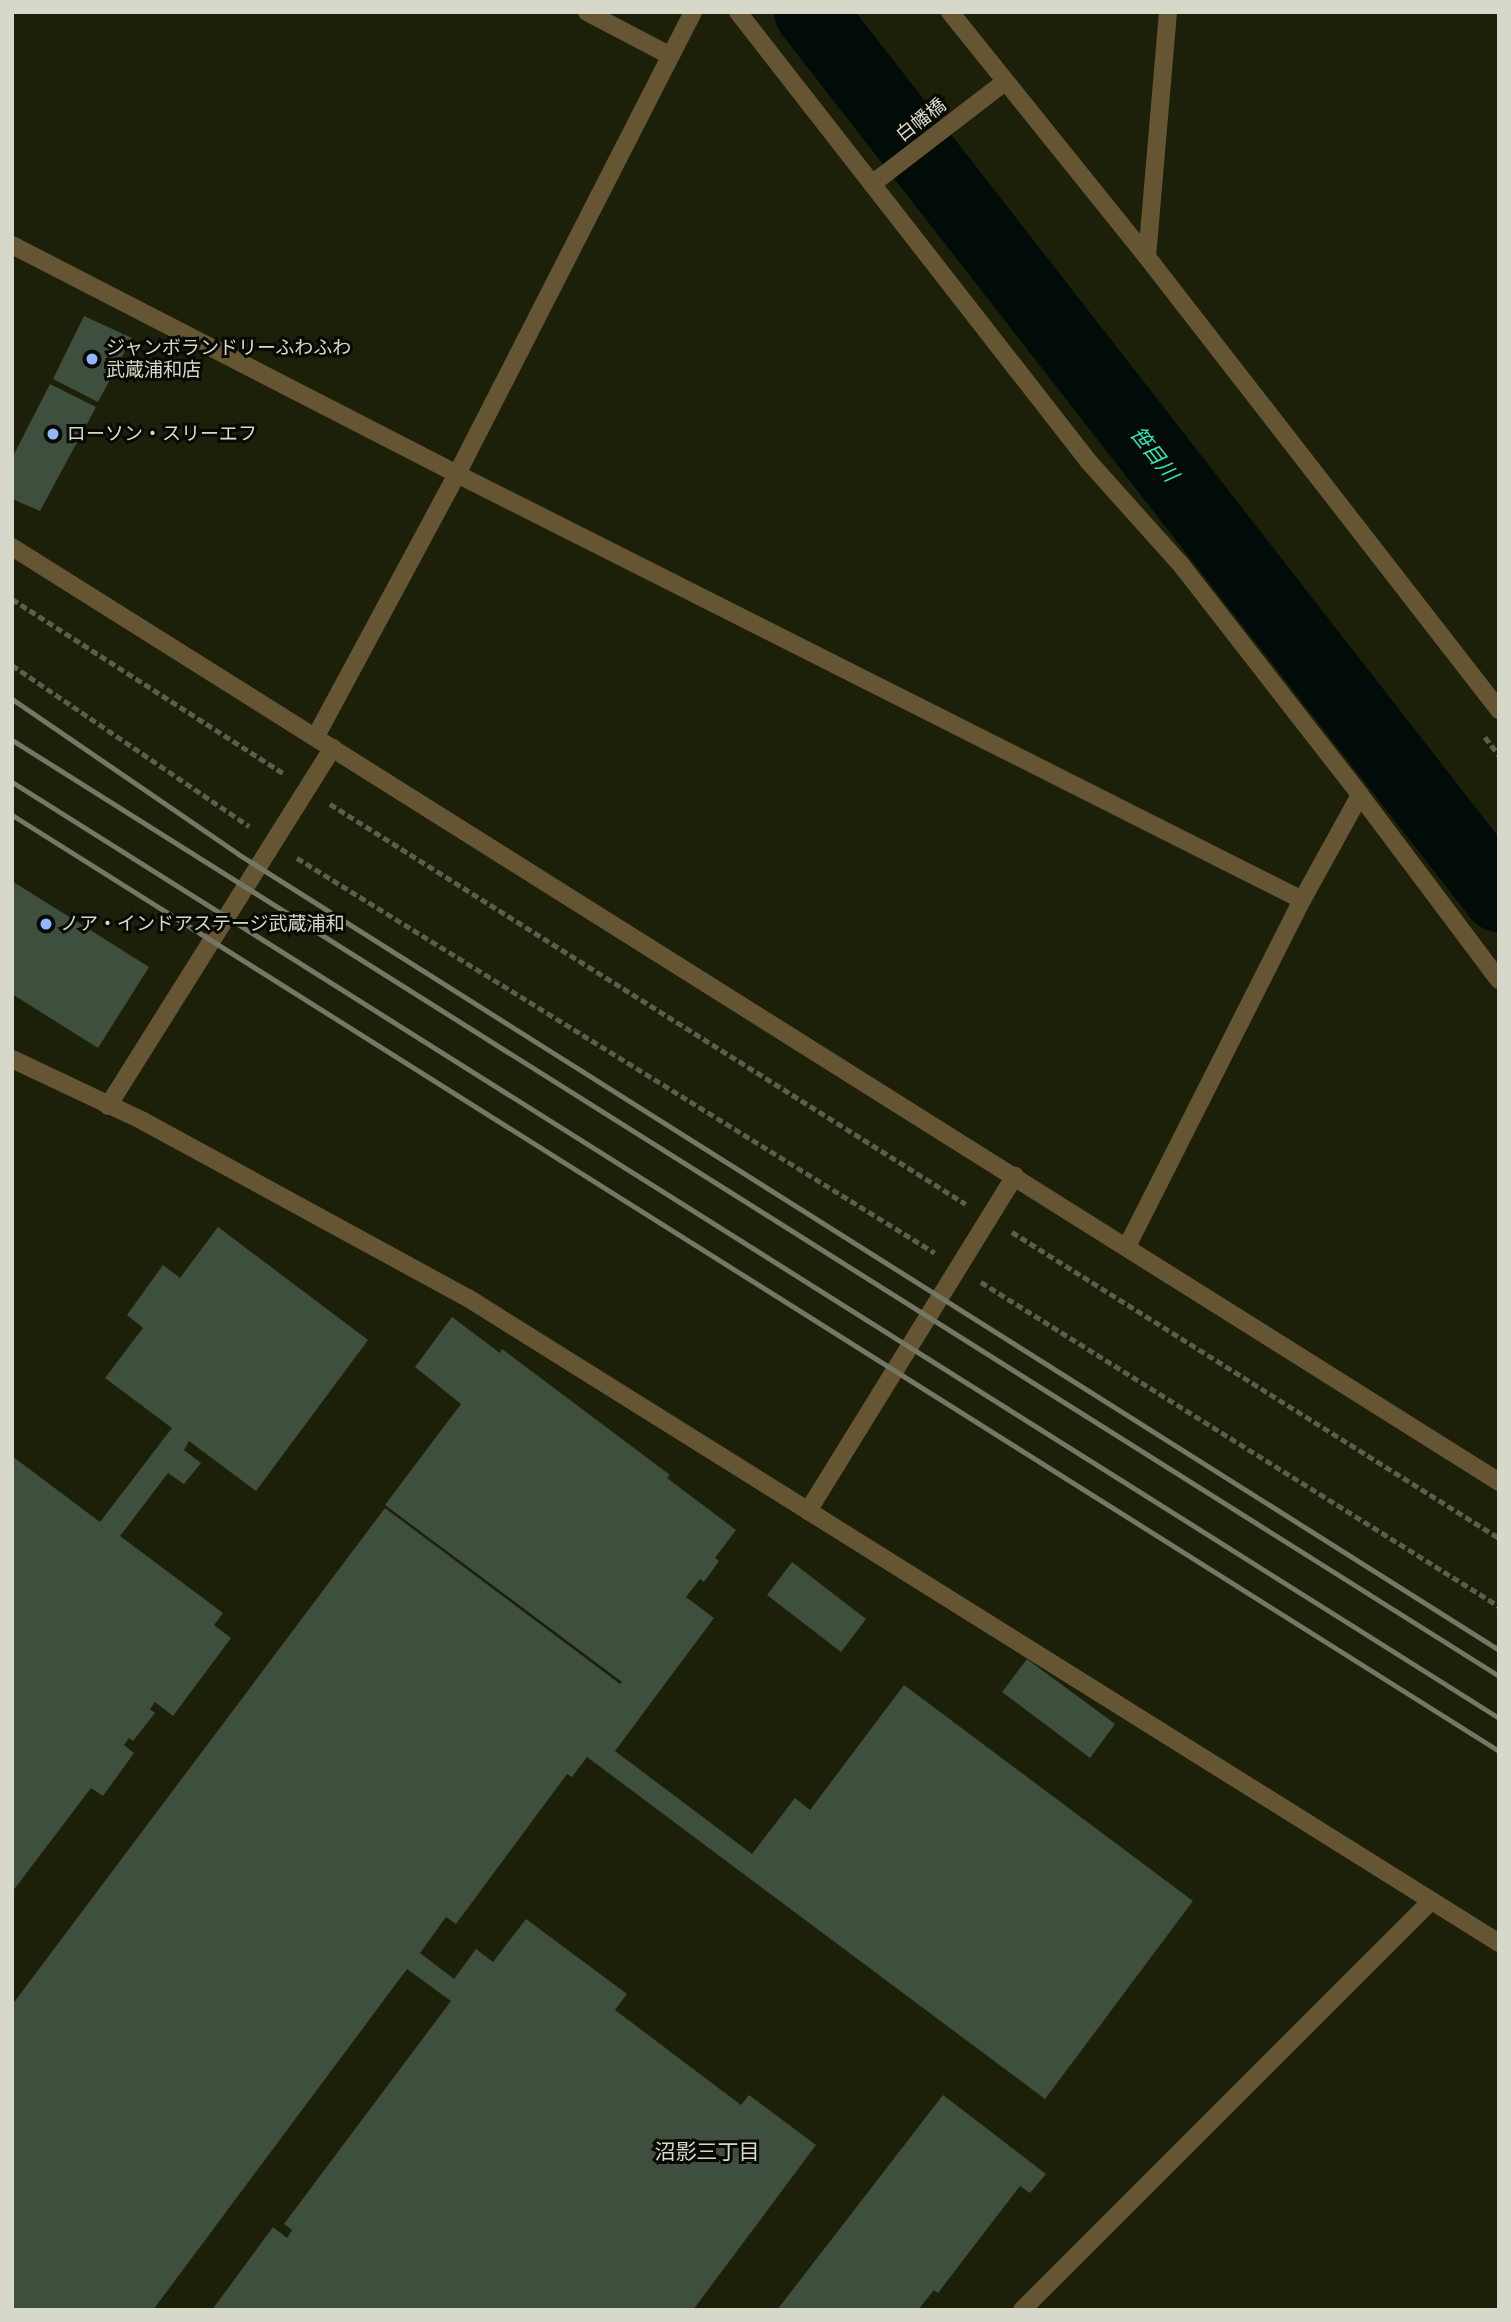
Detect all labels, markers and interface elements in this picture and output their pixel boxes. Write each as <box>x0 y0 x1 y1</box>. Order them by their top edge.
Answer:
street label: 白幡橋 <box>892 93 950 147</box>
place label: ジャンボランドリーふわふわ 武蔵浦和店 <box>106 337 353 381</box>
marker: ジャンボランドリーふわふわ 武蔵浦和店 <box>84 351 100 367</box>
water label: 笹目川 <box>1125 421 1183 487</box>
place label: ローソン・スリーエフ <box>67 423 257 445</box>
marker: ローソン・スリーエフ <box>45 426 61 442</box>
place label: ノア・インドアステージ武蔵浦和 <box>60 913 345 935</box>
marker: ノア・インドアステージ武蔵浦和 <box>38 916 54 932</box>
district label: 沼影三丁目 <box>655 2139 759 2165</box>

